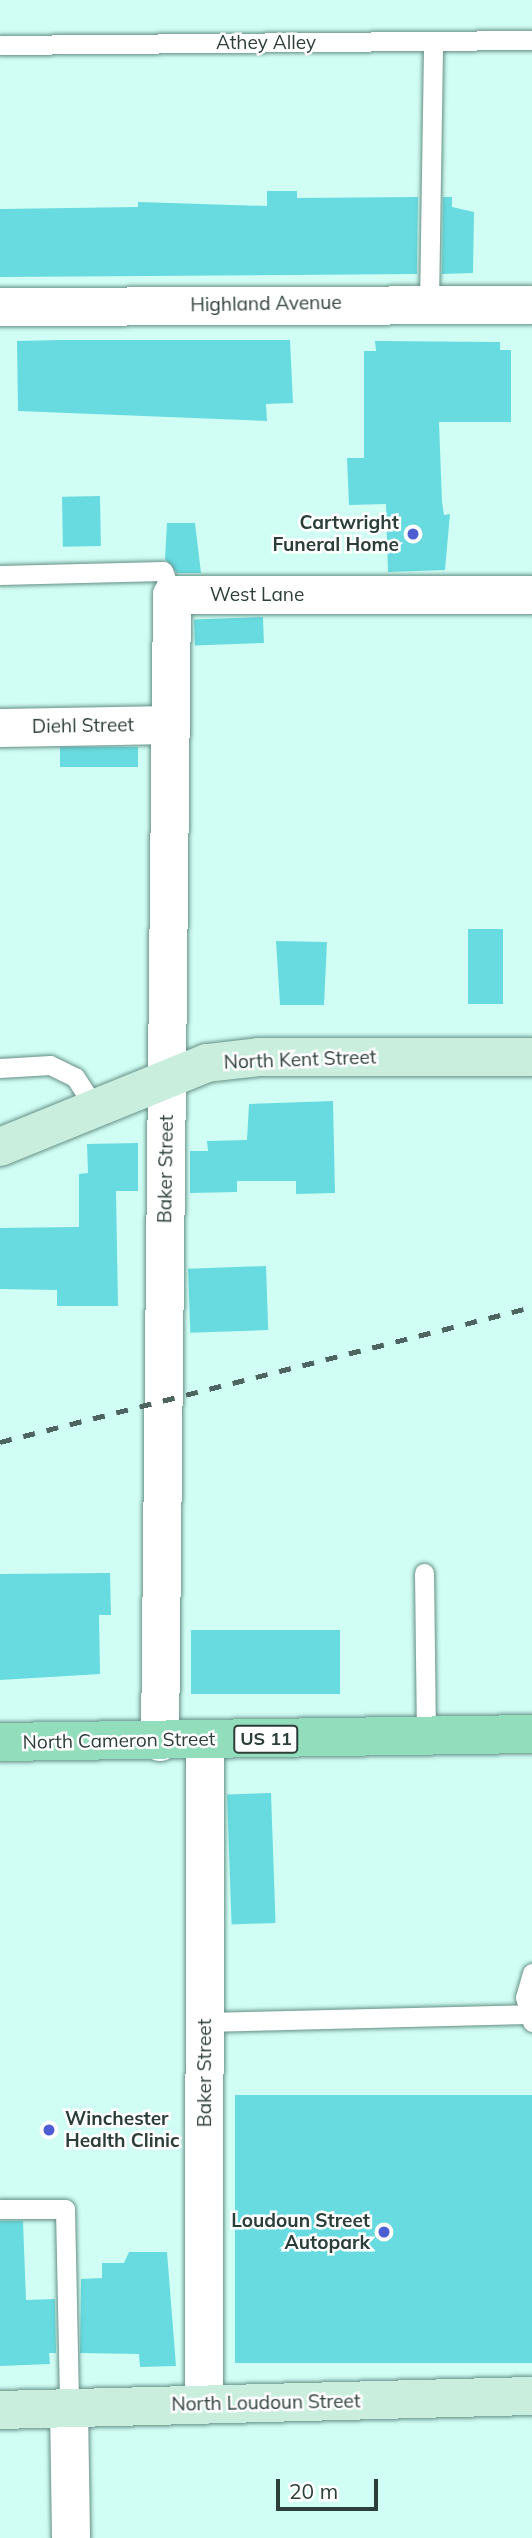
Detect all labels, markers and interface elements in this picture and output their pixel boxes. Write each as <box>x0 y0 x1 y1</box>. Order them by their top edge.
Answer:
street label: Athey Alley <box>216 32 316 54</box>
street label: Highland Avenue <box>190 291 342 317</box>
place label: Cartwright Funeral Home <box>272 512 399 556</box>
marker: Cartwright Funeral Home <box>405 526 421 542</box>
street label: West Lane <box>210 584 304 606</box>
street label: Diehl Street <box>32 714 134 738</box>
street label: North Kent Street <box>223 1046 377 1074</box>
street label: Baker Street <box>154 1115 178 1223</box>
road number: US 11 <box>233 1724 299 1754</box>
street label: North Cameron Street <box>23 1728 215 1754</box>
street label: Baker Street <box>194 2019 216 2127</box>
place label: Winchester Health Clinic <box>65 2108 180 2152</box>
marker: Winchester Health Clinic <box>39 2120 59 2140</box>
place label: Loudoun Street Autopark <box>231 2210 370 2254</box>
marker: Loudoun Street Autopark <box>376 2224 392 2240</box>
street label: North Loudoun Street <box>171 2390 361 2416</box>
scale bar <box>280 2464 382 2508</box>
text: 20 m <box>289 2478 338 2504</box>

